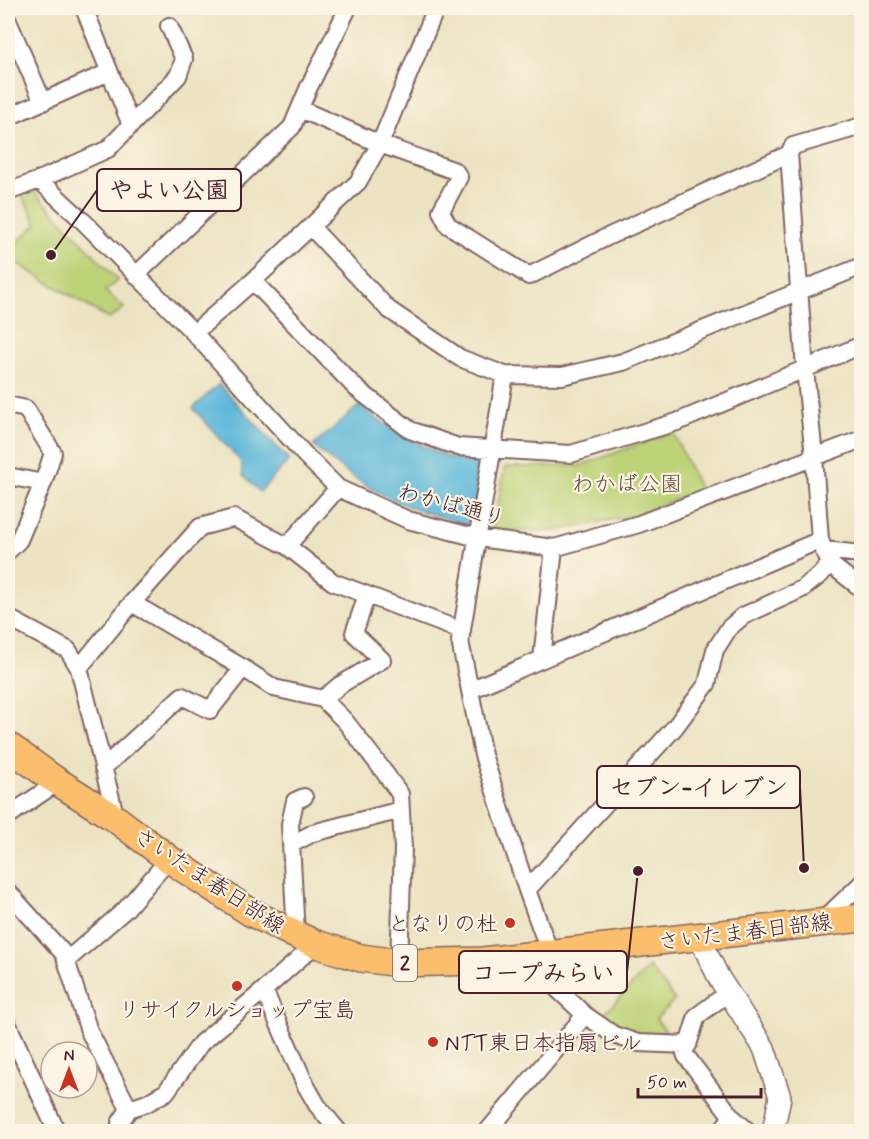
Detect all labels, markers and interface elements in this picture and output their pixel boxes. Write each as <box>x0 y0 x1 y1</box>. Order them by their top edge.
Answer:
callout: やよい公園 <box>97 169 241 211</box>
text: やよい公園 <box>109 176 229 207</box>
park label: わかば公園 <box>572 471 682 499</box>
street label: わかば通り <box>395 478 508 534</box>
callout: セブン-イレブン <box>597 766 800 808</box>
text: セブン-イレブン <box>610 773 788 804</box>
street label: さいたま春日部線 <box>128 822 290 941</box>
street label: さいたま春日部線 <box>657 908 834 958</box>
place label: となりの杜 <box>388 911 498 939</box>
marker: となりの杜 <box>503 916 517 930</box>
road number: 2 <box>393 945 417 981</box>
callout: コープみらい <box>459 951 627 993</box>
text: コープみらい <box>471 959 615 990</box>
marker: リサイクルショップ宝島 <box>230 979 244 993</box>
place label: リサイクルショップ宝島 <box>118 997 356 1025</box>
place label: NTT東日本指扇ビル <box>445 1030 642 1058</box>
marker: NTT東日本指扇ビル <box>426 1035 440 1049</box>
north arrow <box>39 1040 99 1100</box>
text: N <box>64 1046 74 1067</box>
scale bar <box>638 1061 761 1099</box>
text: 50 m <box>647 1071 687 1095</box>

